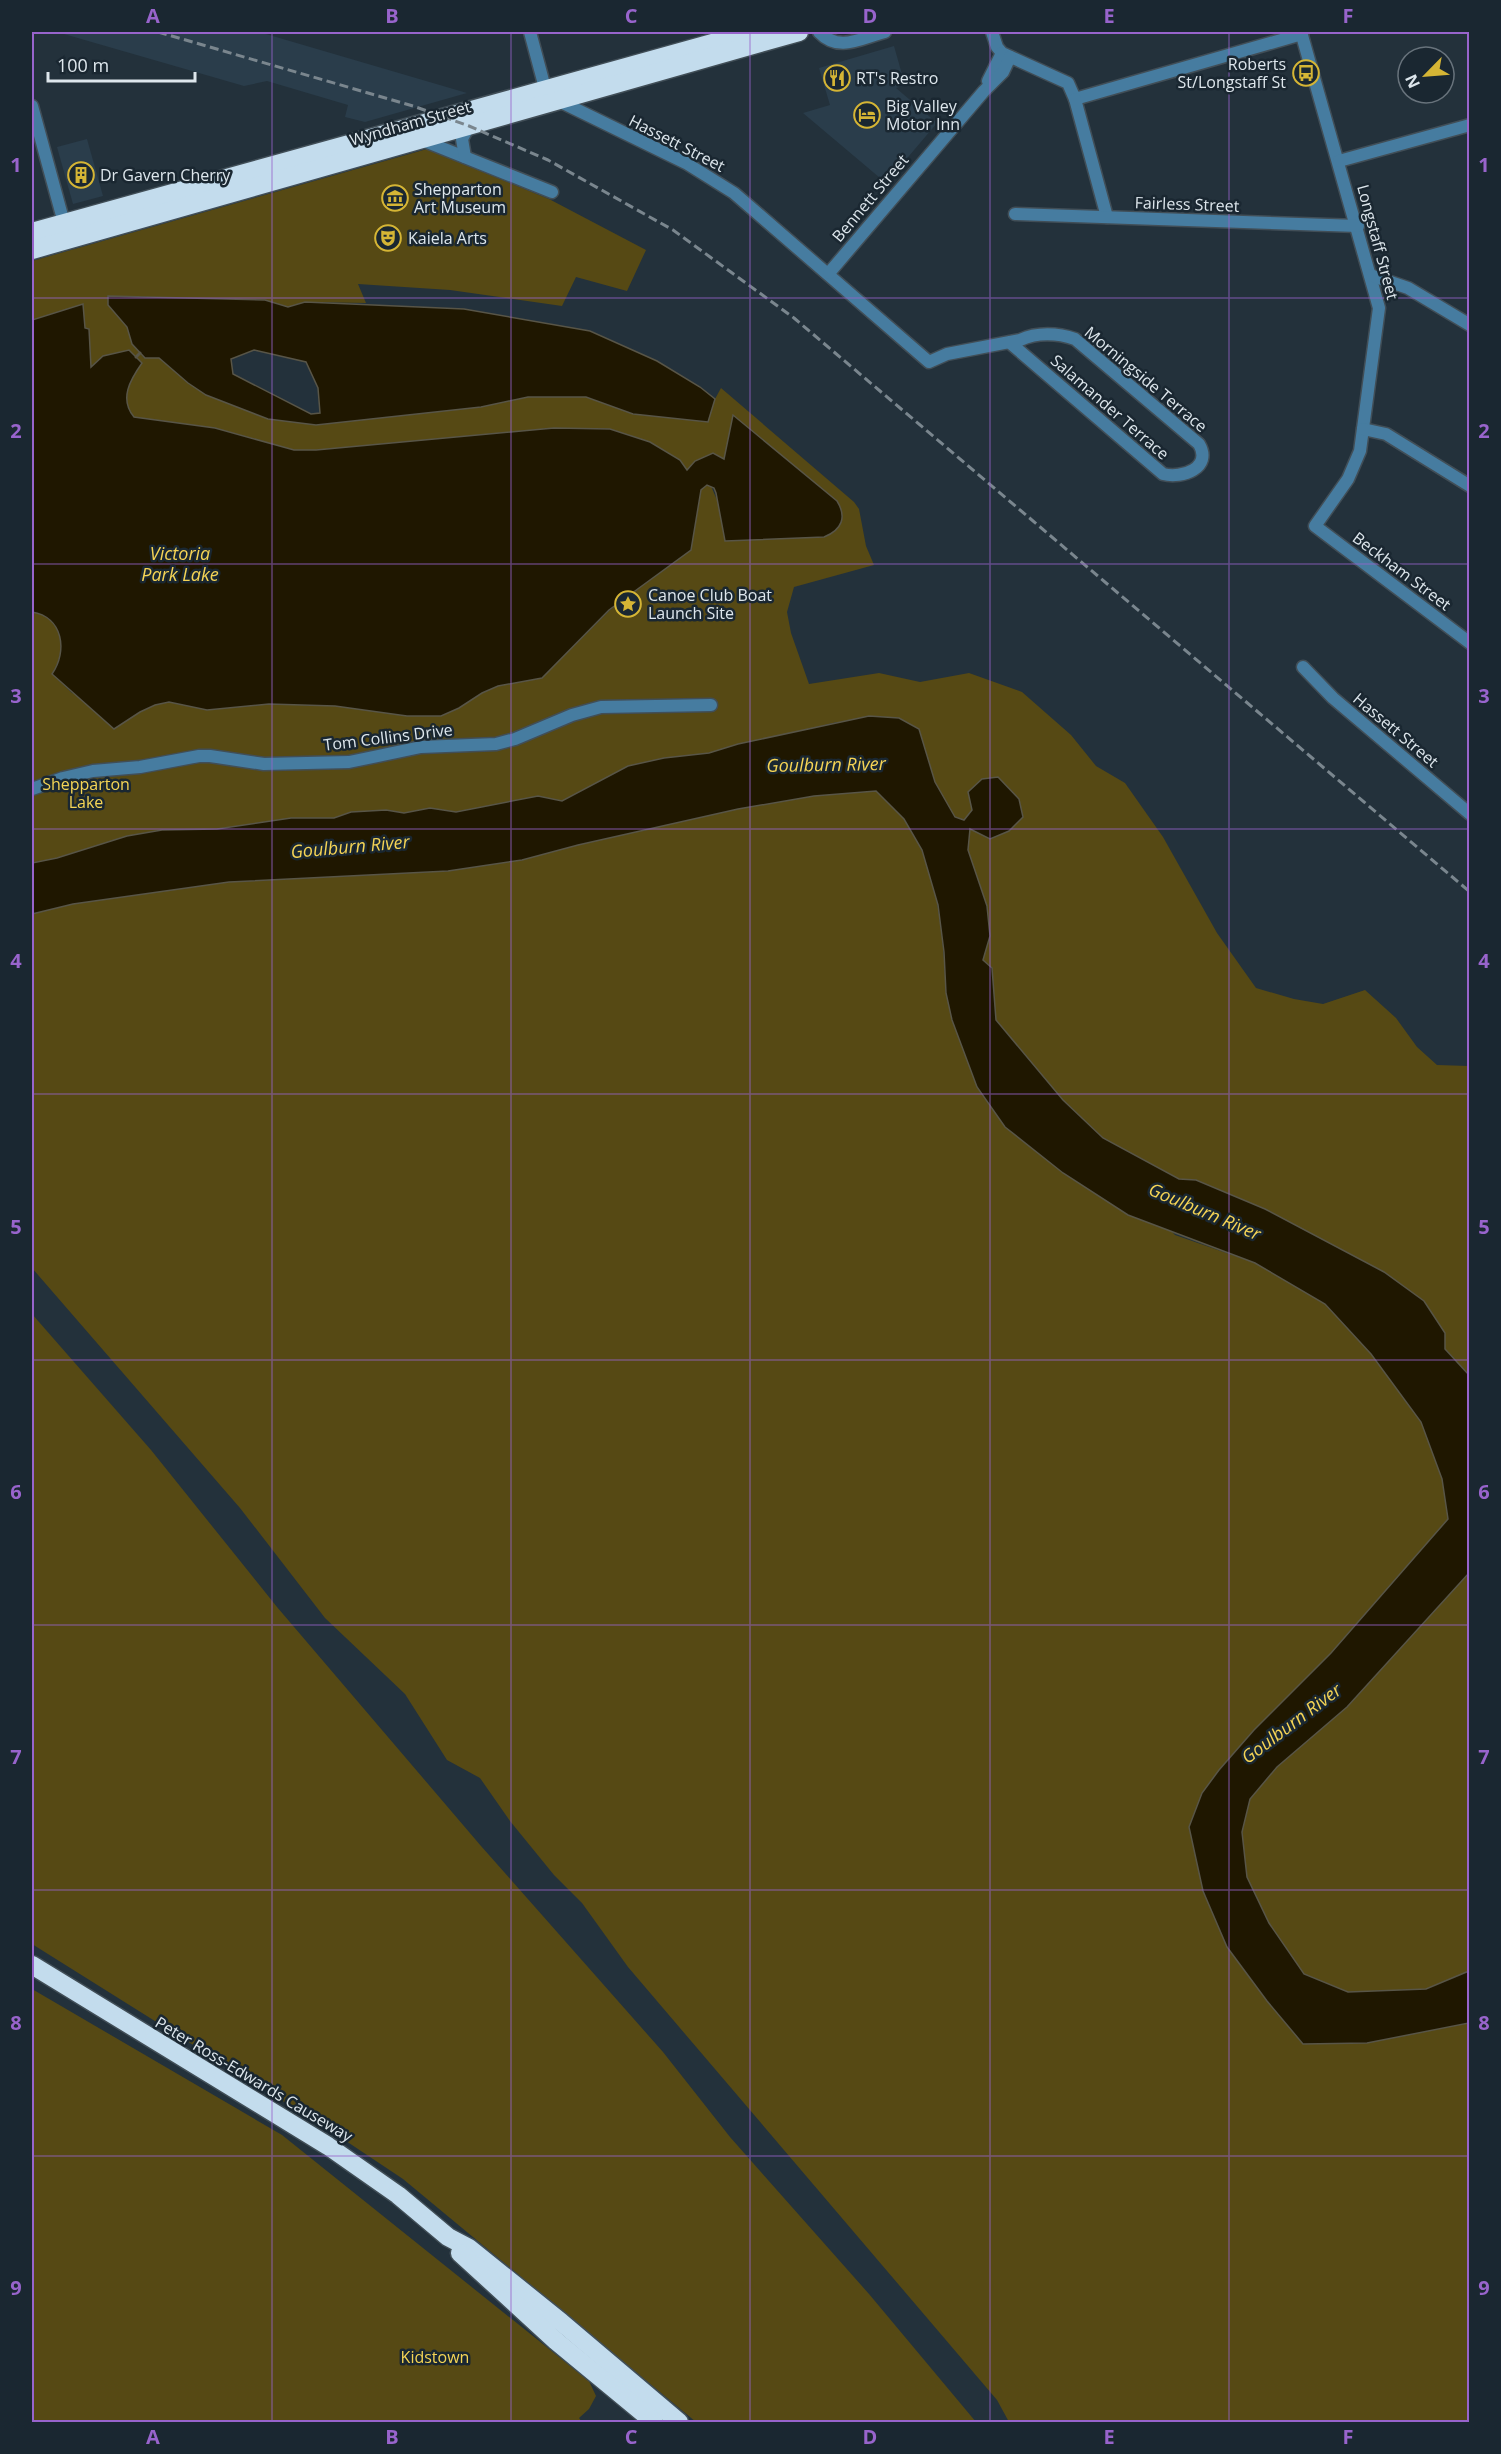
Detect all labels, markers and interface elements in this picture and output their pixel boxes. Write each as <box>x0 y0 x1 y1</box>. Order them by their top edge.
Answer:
text: A <box>146 2 160 29</box>
text: B <box>385 2 399 29</box>
text: C <box>625 2 638 29</box>
text: D <box>863 2 877 29</box>
text: E <box>1103 2 1115 29</box>
text: F <box>1343 2 1353 29</box>
scale bar <box>48 45 195 83</box>
north arrow <box>1396 45 1456 105</box>
text: 100 m <box>57 53 109 77</box>
place label: Roberts St/Longstaff St <box>1178 53 1286 93</box>
bus stop icon: Roberts St/Longstaff St <box>1291 58 1321 88</box>
restaurant icon: RT's Restro <box>822 63 852 93</box>
place label: RT's Restro <box>856 67 938 89</box>
text: N <box>1400 71 1425 92</box>
street label: Wyndham Street <box>347 95 473 151</box>
place label: Big Valley Motor Inn <box>886 95 960 135</box>
hotel icon: Big Valley Motor Inn <box>852 100 882 130</box>
street label: Hassett Street <box>625 109 729 177</box>
street label: Bennett Street <box>827 149 913 247</box>
text: 1 <box>10 151 22 178</box>
text: 1 <box>1478 151 1490 178</box>
building icon: Dr Gavern Cherry <box>66 160 96 190</box>
place label: Dr Gavern Cherry <box>100 164 231 186</box>
place label: Shepparton Art Museum <box>414 178 506 218</box>
street label: Longstaff Street <box>1352 182 1404 302</box>
museum icon: Shepparton Art Museum <box>380 183 410 213</box>
street label: Fairless Street <box>1134 191 1240 217</box>
theatre icon: Kaiela Arts <box>373 223 403 253</box>
place label: Kaiela Arts <box>408 227 487 249</box>
street label: Morningside Terrace <box>1080 321 1212 437</box>
street label: Salamander Terrace <box>1046 349 1174 465</box>
text: 2 <box>10 417 22 444</box>
text: 2 <box>1478 417 1490 444</box>
street label: Beckham Street <box>1348 527 1456 615</box>
water label: Victoria Park Lake <box>141 541 219 586</box>
place label: Canoe Club Boat Launch Site <box>648 584 772 624</box>
place icon: Canoe Club Boat Launch Site <box>613 589 643 619</box>
text: 3 <box>10 682 22 709</box>
text: 3 <box>1478 682 1490 709</box>
street label: Hassett Street <box>1349 688 1444 772</box>
street label: Tom Collins Drive <box>322 718 454 756</box>
water label: Goulburn River <box>766 751 887 777</box>
park label: Shepparton Lake <box>42 773 130 813</box>
water label: Goulburn River <box>289 829 411 863</box>
text: 4 <box>10 947 22 974</box>
text: 4 <box>1478 947 1490 974</box>
water label: Goulburn River <box>1145 1177 1265 1246</box>
text: 5 <box>10 1213 22 1240</box>
text: 5 <box>1478 1213 1490 1240</box>
text: 6 <box>10 1478 22 1505</box>
text: 6 <box>1478 1478 1490 1505</box>
water label: Goulburn River <box>1236 1677 1347 1769</box>
text: 7 <box>10 1743 22 1770</box>
text: 7 <box>1478 1743 1490 1770</box>
text: 8 <box>10 2009 22 2036</box>
text: 8 <box>1478 2009 1490 2036</box>
street label: Peter Ross-Edwards Causeway <box>151 2011 358 2147</box>
text: 9 <box>10 2274 22 2301</box>
text: 9 <box>1478 2274 1490 2301</box>
park label: Kidstown <box>401 2346 469 2368</box>
text: A <box>146 2423 160 2450</box>
text: B <box>385 2423 399 2450</box>
text: C <box>625 2423 638 2450</box>
text: D <box>863 2423 877 2450</box>
text: E <box>1103 2423 1115 2450</box>
text: F <box>1343 2423 1353 2450</box>

